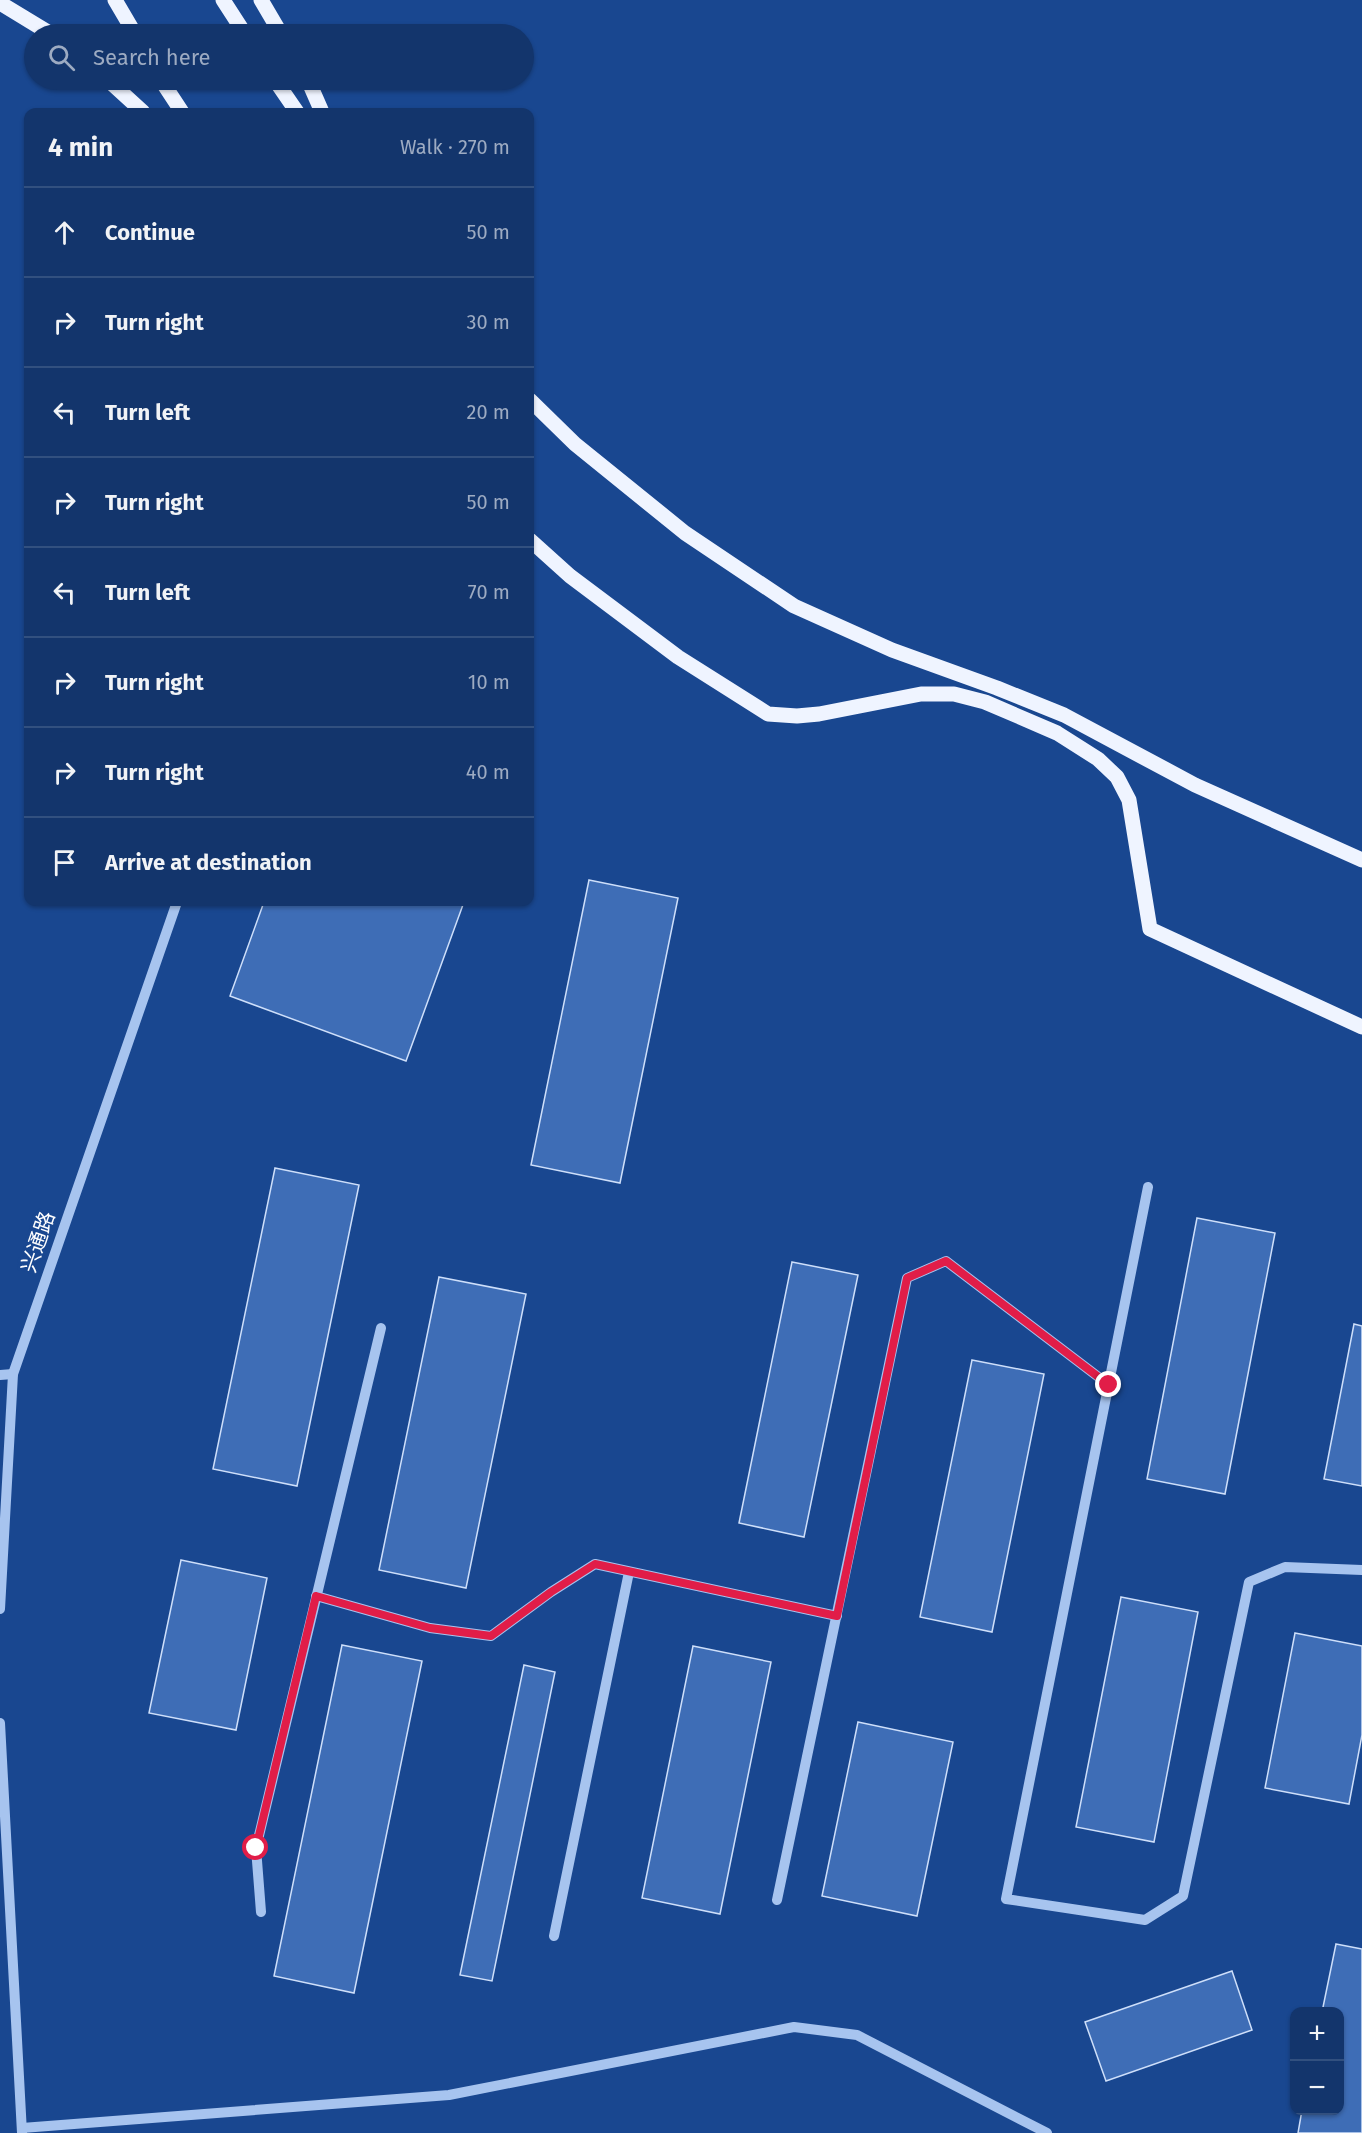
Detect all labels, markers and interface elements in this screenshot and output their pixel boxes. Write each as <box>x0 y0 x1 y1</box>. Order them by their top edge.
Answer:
search box <box>24 24 534 90</box>
icon: search <box>45 41 78 74</box>
text: Search here <box>93 44 211 71</box>
text: 4 min <box>48 132 113 163</box>
text: Walk · 270 m <box>400 135 510 159</box>
icon: ahead <box>48 216 81 249</box>
text: Continue <box>105 219 195 246</box>
text: 50 m <box>466 220 510 244</box>
icon: right <box>48 306 81 339</box>
text: Turn right <box>105 309 204 336</box>
text: 30 m <box>466 310 510 334</box>
icon: left <box>48 396 81 429</box>
text: Turn left <box>105 399 190 426</box>
text: 20 m <box>467 400 510 424</box>
icon: right <box>48 486 81 519</box>
text: Turn right <box>105 489 204 516</box>
text: 50 m <box>466 490 510 514</box>
icon: left <box>48 576 81 609</box>
text: Turn left <box>105 579 190 606</box>
text: 70 m <box>468 580 510 604</box>
icon: right <box>48 666 81 699</box>
text: Turn right <box>105 669 204 696</box>
text: 10 m <box>468 670 510 694</box>
icon: right <box>48 756 81 789</box>
text: Turn right <box>105 759 204 786</box>
text: 40 m <box>466 760 510 784</box>
icon: arrive <box>48 846 81 879</box>
text: Arrive at destination <box>105 849 312 876</box>
street label: 兴通路 <box>15 1208 61 1276</box>
route end <box>1095 1371 1121 1397</box>
route start <box>242 1834 268 1860</box>
map controls <box>1290 2007 1344 2115</box>
button: + <box>1290 2007 1344 2061</box>
button: − <box>1290 2061 1344 2115</box>

